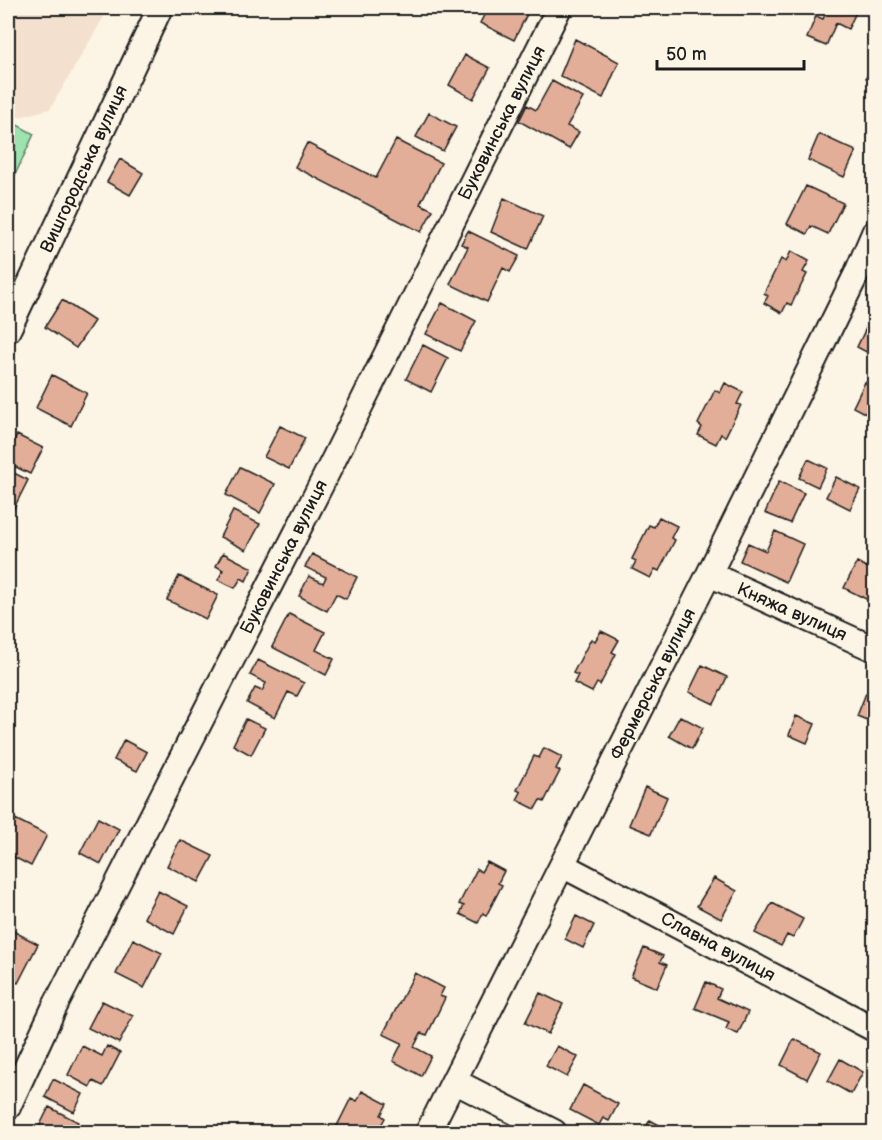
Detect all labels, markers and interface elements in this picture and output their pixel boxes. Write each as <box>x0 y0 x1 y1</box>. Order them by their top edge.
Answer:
scale bar <box>657 33 804 71</box>
street label: Буковинська вулиця <box>454 42 550 204</box>
text: 50 m <box>666 44 707 65</box>
street label: Вишгородська вулиця <box>36 82 132 256</box>
street label: Буковинська вулиця <box>236 476 332 638</box>
street label: Княжа вулиця <box>734 578 850 646</box>
street label: Фермерська вулиця <box>606 605 700 763</box>
street label: Славна вулиця <box>657 908 779 986</box>

